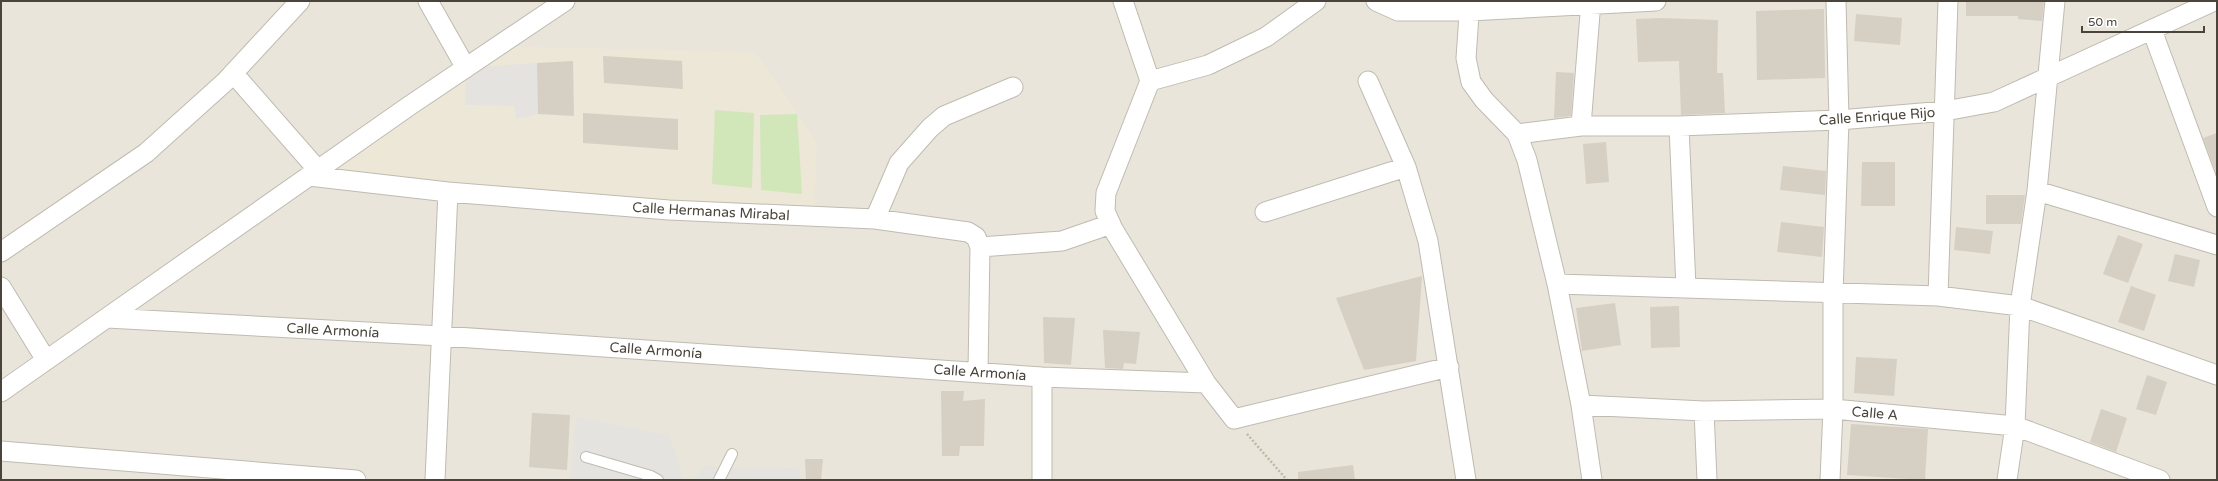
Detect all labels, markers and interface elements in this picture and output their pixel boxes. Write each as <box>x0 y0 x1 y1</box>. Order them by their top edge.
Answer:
scale bar <box>2082 8 2204 34</box>
text: 50 m <box>2088 15 2117 29</box>
street label: Calle Enrique Rijo <box>1818 104 1936 129</box>
street label: Calle Hermanas Mirabal <box>632 199 790 224</box>
street label: Calle Armonía <box>286 320 380 341</box>
street label: Calle Armonía <box>609 339 703 362</box>
street label: Calle Armonía <box>933 361 1027 384</box>
street label: Calle A <box>1851 403 1899 424</box>

